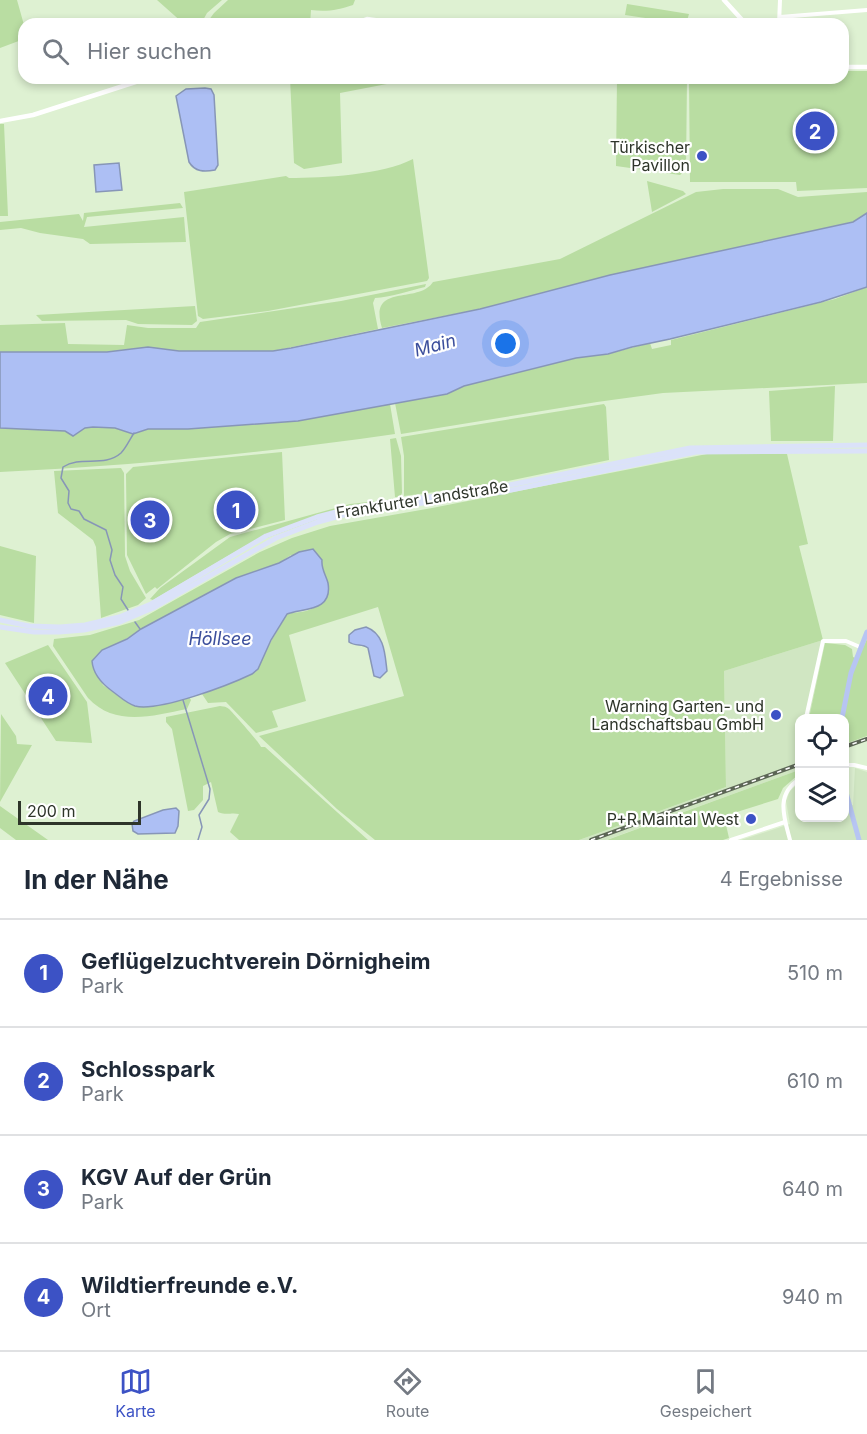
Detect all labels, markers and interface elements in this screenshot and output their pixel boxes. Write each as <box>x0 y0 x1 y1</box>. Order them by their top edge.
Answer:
search box <box>18 18 849 84</box>
icon: search <box>39 35 72 68</box>
text: Hier suchen <box>87 38 212 64</box>
pin: 2 <box>796 108 834 154</box>
place label: Türkischer Pavillon <box>610 137 690 175</box>
marker: Türkischer Pavillon <box>695 149 709 163</box>
water label: Main <box>412 329 458 361</box>
your location <box>491 329 520 358</box>
street label: Frankfurter Landstraße <box>335 476 509 522</box>
pin: 1 <box>216 488 256 532</box>
pin: 3 <box>130 498 170 542</box>
water label: Höllsee <box>188 628 252 649</box>
pin: 4 <box>28 674 68 718</box>
place label: Warning Garten- und Landschaftsbau GmbH <box>591 696 764 734</box>
marker: Warning Garten- und Landschaftsbau GmbH <box>769 708 783 722</box>
map controls <box>795 714 849 822</box>
button: locate <box>795 714 849 768</box>
button: layers <box>795 768 849 822</box>
scale bar <box>18 798 141 826</box>
text: 200 m <box>27 801 75 821</box>
place label: P+R Maintal West <box>607 809 739 829</box>
marker: P+R Maintal West <box>744 812 758 826</box>
text: In der Nähe <box>24 864 169 895</box>
text: 4 Ergebnisse <box>720 867 843 891</box>
text: Geflügelzuchtverein Dörnigheim <box>81 948 431 974</box>
text: 1 <box>39 961 48 985</box>
text: 510 m <box>787 961 843 985</box>
text: Park <box>81 974 124 998</box>
text: Schlosspark <box>81 1056 215 1082</box>
text: 2 <box>37 1069 50 1093</box>
text: 610 m <box>787 1069 843 1093</box>
text: Park <box>81 1082 124 1106</box>
text: KGV Auf der Grün <box>81 1164 272 1190</box>
text: 3 <box>37 1177 50 1201</box>
text: 640 m <box>782 1177 843 1201</box>
text: Park <box>81 1190 124 1214</box>
text: Wildtierfreunde e.V. <box>81 1272 298 1298</box>
text: 4 <box>37 1285 50 1309</box>
text: 940 m <box>782 1285 843 1309</box>
text: Ort <box>81 1298 111 1322</box>
tab: Karte <box>115 1365 156 1421</box>
tab: Route <box>386 1365 429 1421</box>
tab: Gespeichert <box>660 1365 752 1421</box>

